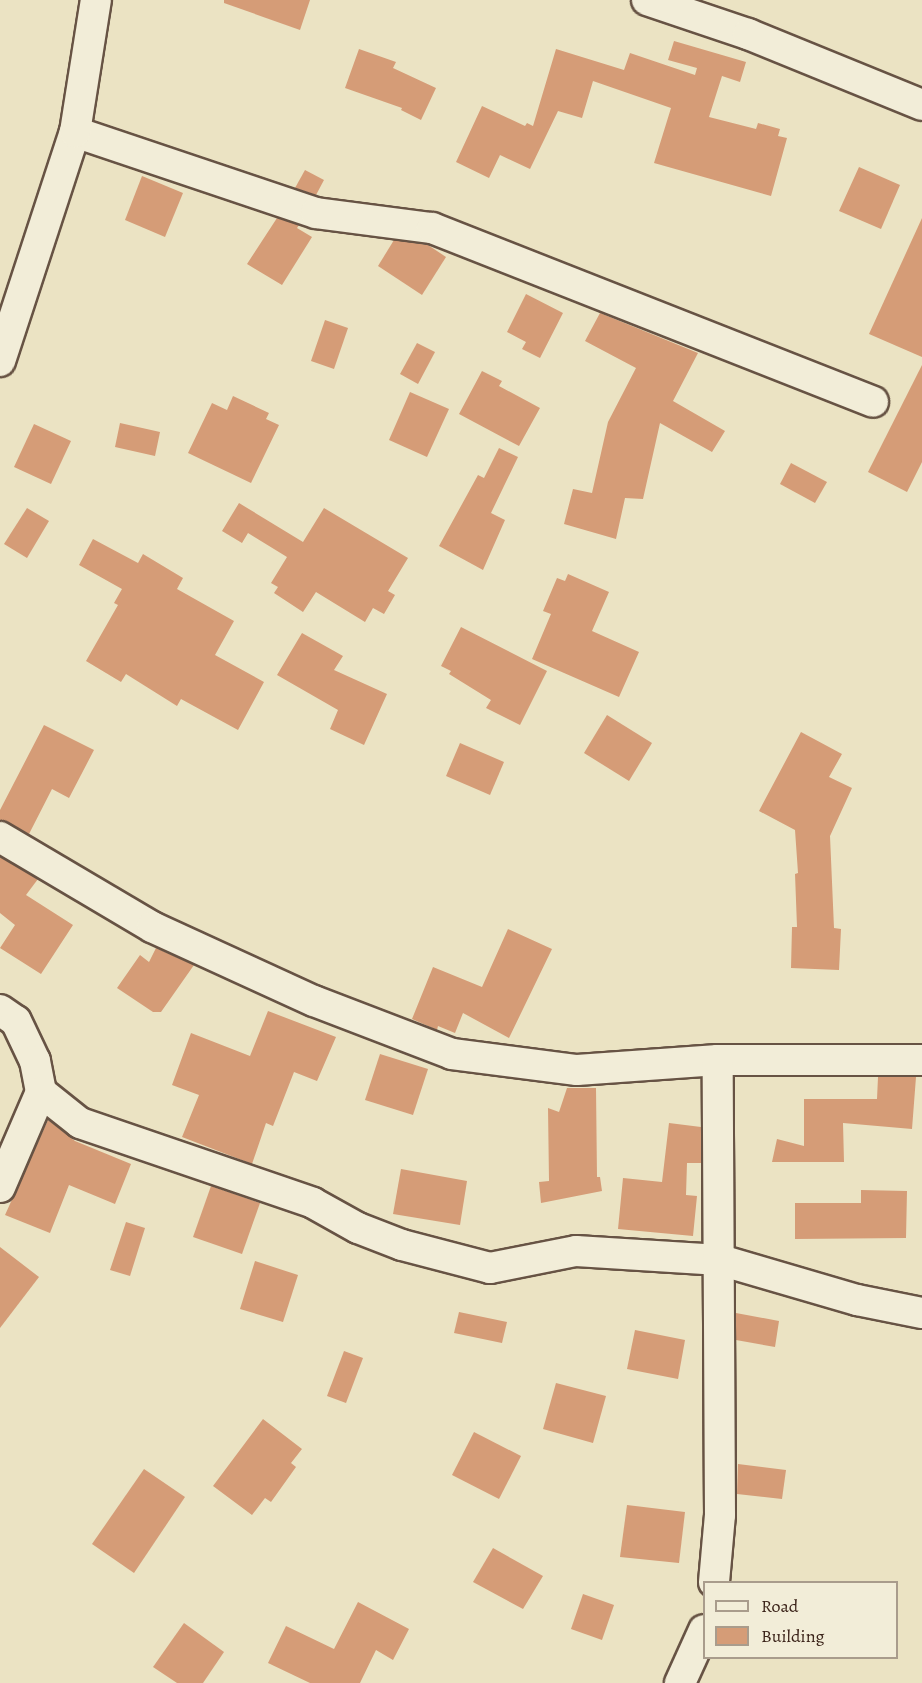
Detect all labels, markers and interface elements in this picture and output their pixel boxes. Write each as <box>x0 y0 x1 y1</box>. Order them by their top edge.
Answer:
legend <box>703 1581 898 1659</box>
text: Road <box>761 1594 798 1618</box>
text: Building <box>761 1624 825 1648</box>

